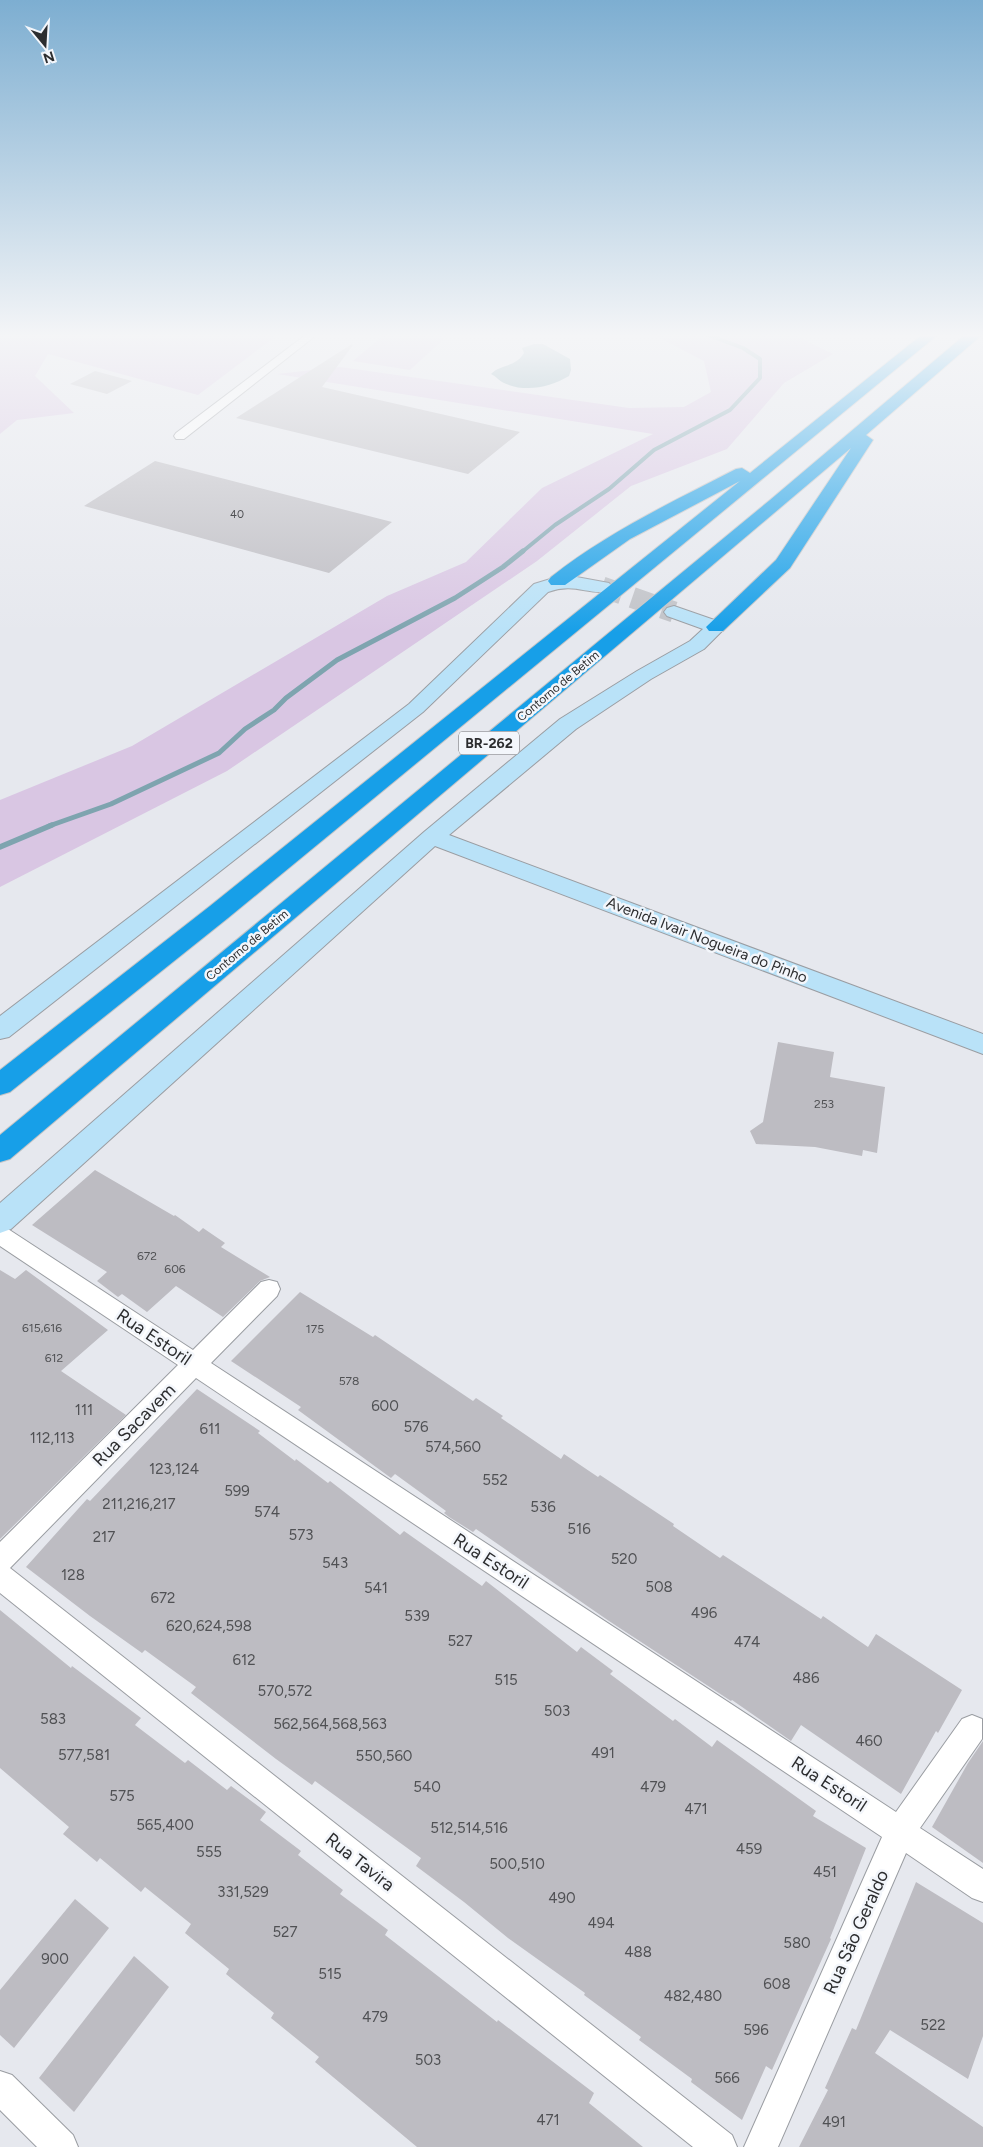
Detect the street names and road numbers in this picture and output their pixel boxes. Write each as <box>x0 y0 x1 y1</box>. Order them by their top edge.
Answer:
street label: Contorno de Betim <box>514 648 602 724</box>
road number: BR-262 <box>459 731 519 754</box>
street label: Avenida Ivair Nogueira do Pinho <box>604 893 810 987</box>
street label: Contorno de Betim <box>203 907 291 983</box>
street label: Rua Estoril <box>112 1304 196 1370</box>
street label: Rua Sacavem <box>88 1379 180 1471</box>
street label: Rua Estoril <box>449 1529 533 1593</box>
street label: Rua Estoril <box>787 1752 871 1816</box>
street label: Rua Tavira <box>321 1828 399 1896</box>
street label: Rua São Geraldo <box>819 1866 893 1998</box>

